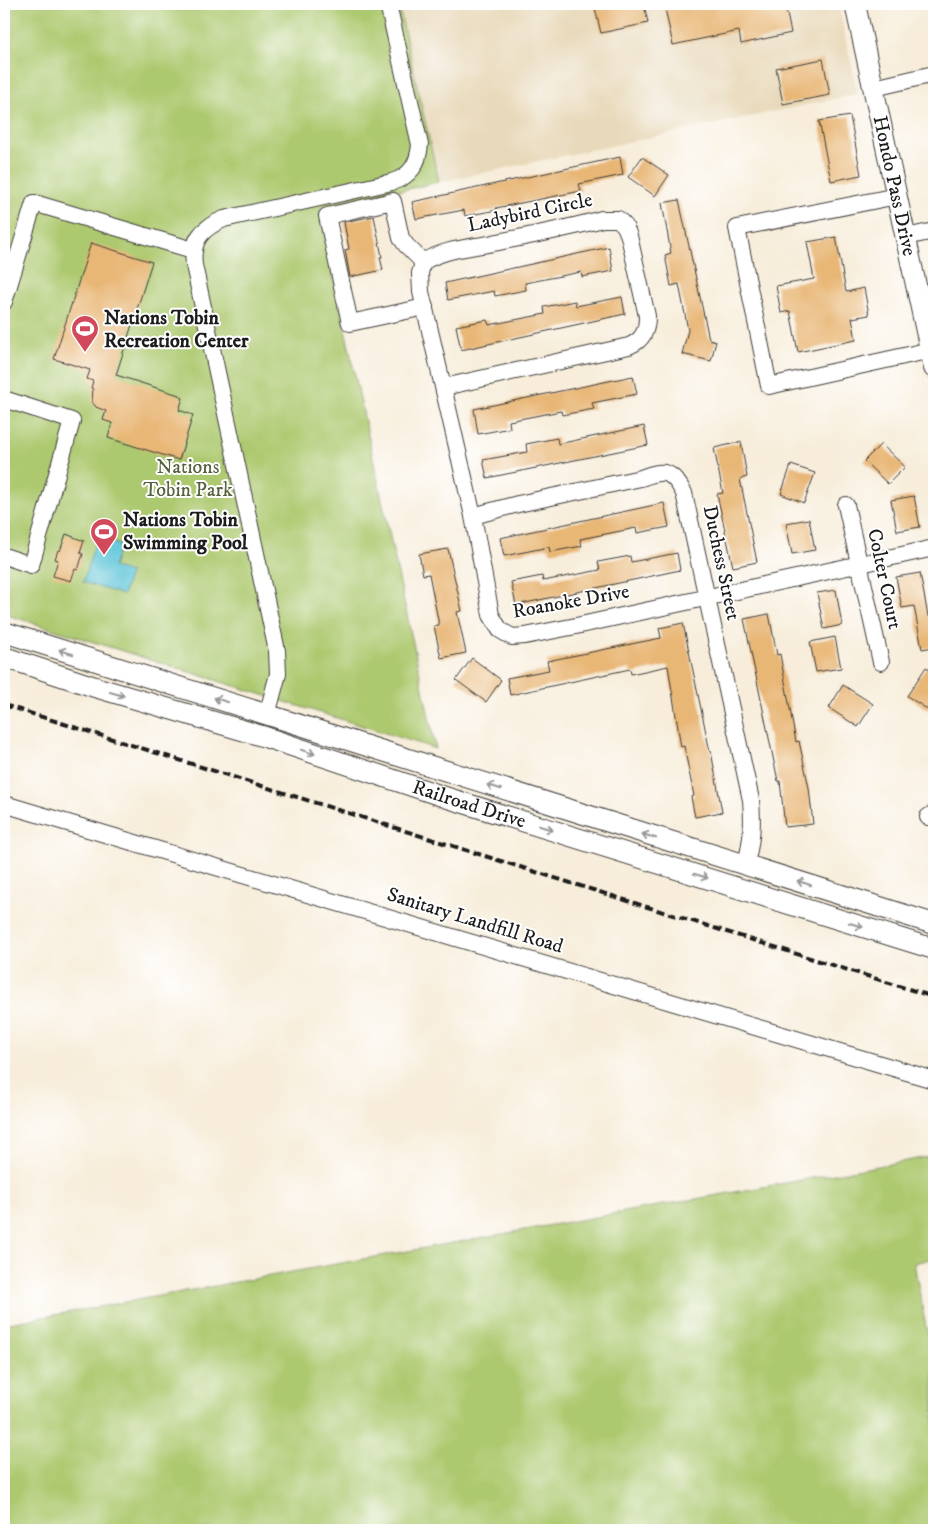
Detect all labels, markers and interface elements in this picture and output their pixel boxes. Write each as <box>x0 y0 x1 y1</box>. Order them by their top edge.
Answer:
street label: Hondo Pass Drive <box>867 113 922 258</box>
street label: Ladybird Circle <box>465 188 595 238</box>
place label: Nations Tobin Recreation Center <box>104 306 249 354</box>
sports icon: Nations Tobin Recreation Center <box>70 314 100 353</box>
park label: Nations Tobin Park <box>143 455 233 503</box>
street label: Duchess Street <box>697 503 745 623</box>
place label: Nations Tobin Swimming Pool <box>123 508 249 556</box>
sports icon: Nations Tobin Swimming Pool <box>89 517 119 556</box>
street label: Colter Court <box>861 527 907 631</box>
street label: Roanoke Drive <box>511 579 631 625</box>
one-way arrow <box>58 646 74 656</box>
one-way arrow <box>108 689 124 699</box>
one-way arrow <box>213 695 229 705</box>
one-way arrow <box>299 748 315 757</box>
street label: Railroad Drive <box>409 775 529 834</box>
one-way arrow <box>486 781 502 791</box>
one-way arrow <box>537 824 553 834</box>
one-way arrow <box>641 830 657 840</box>
one-way arrow <box>693 871 709 881</box>
one-way arrow <box>797 878 813 888</box>
street label: Sanitary Landfill Road <box>384 882 566 960</box>
one-way arrow <box>848 920 864 930</box>

